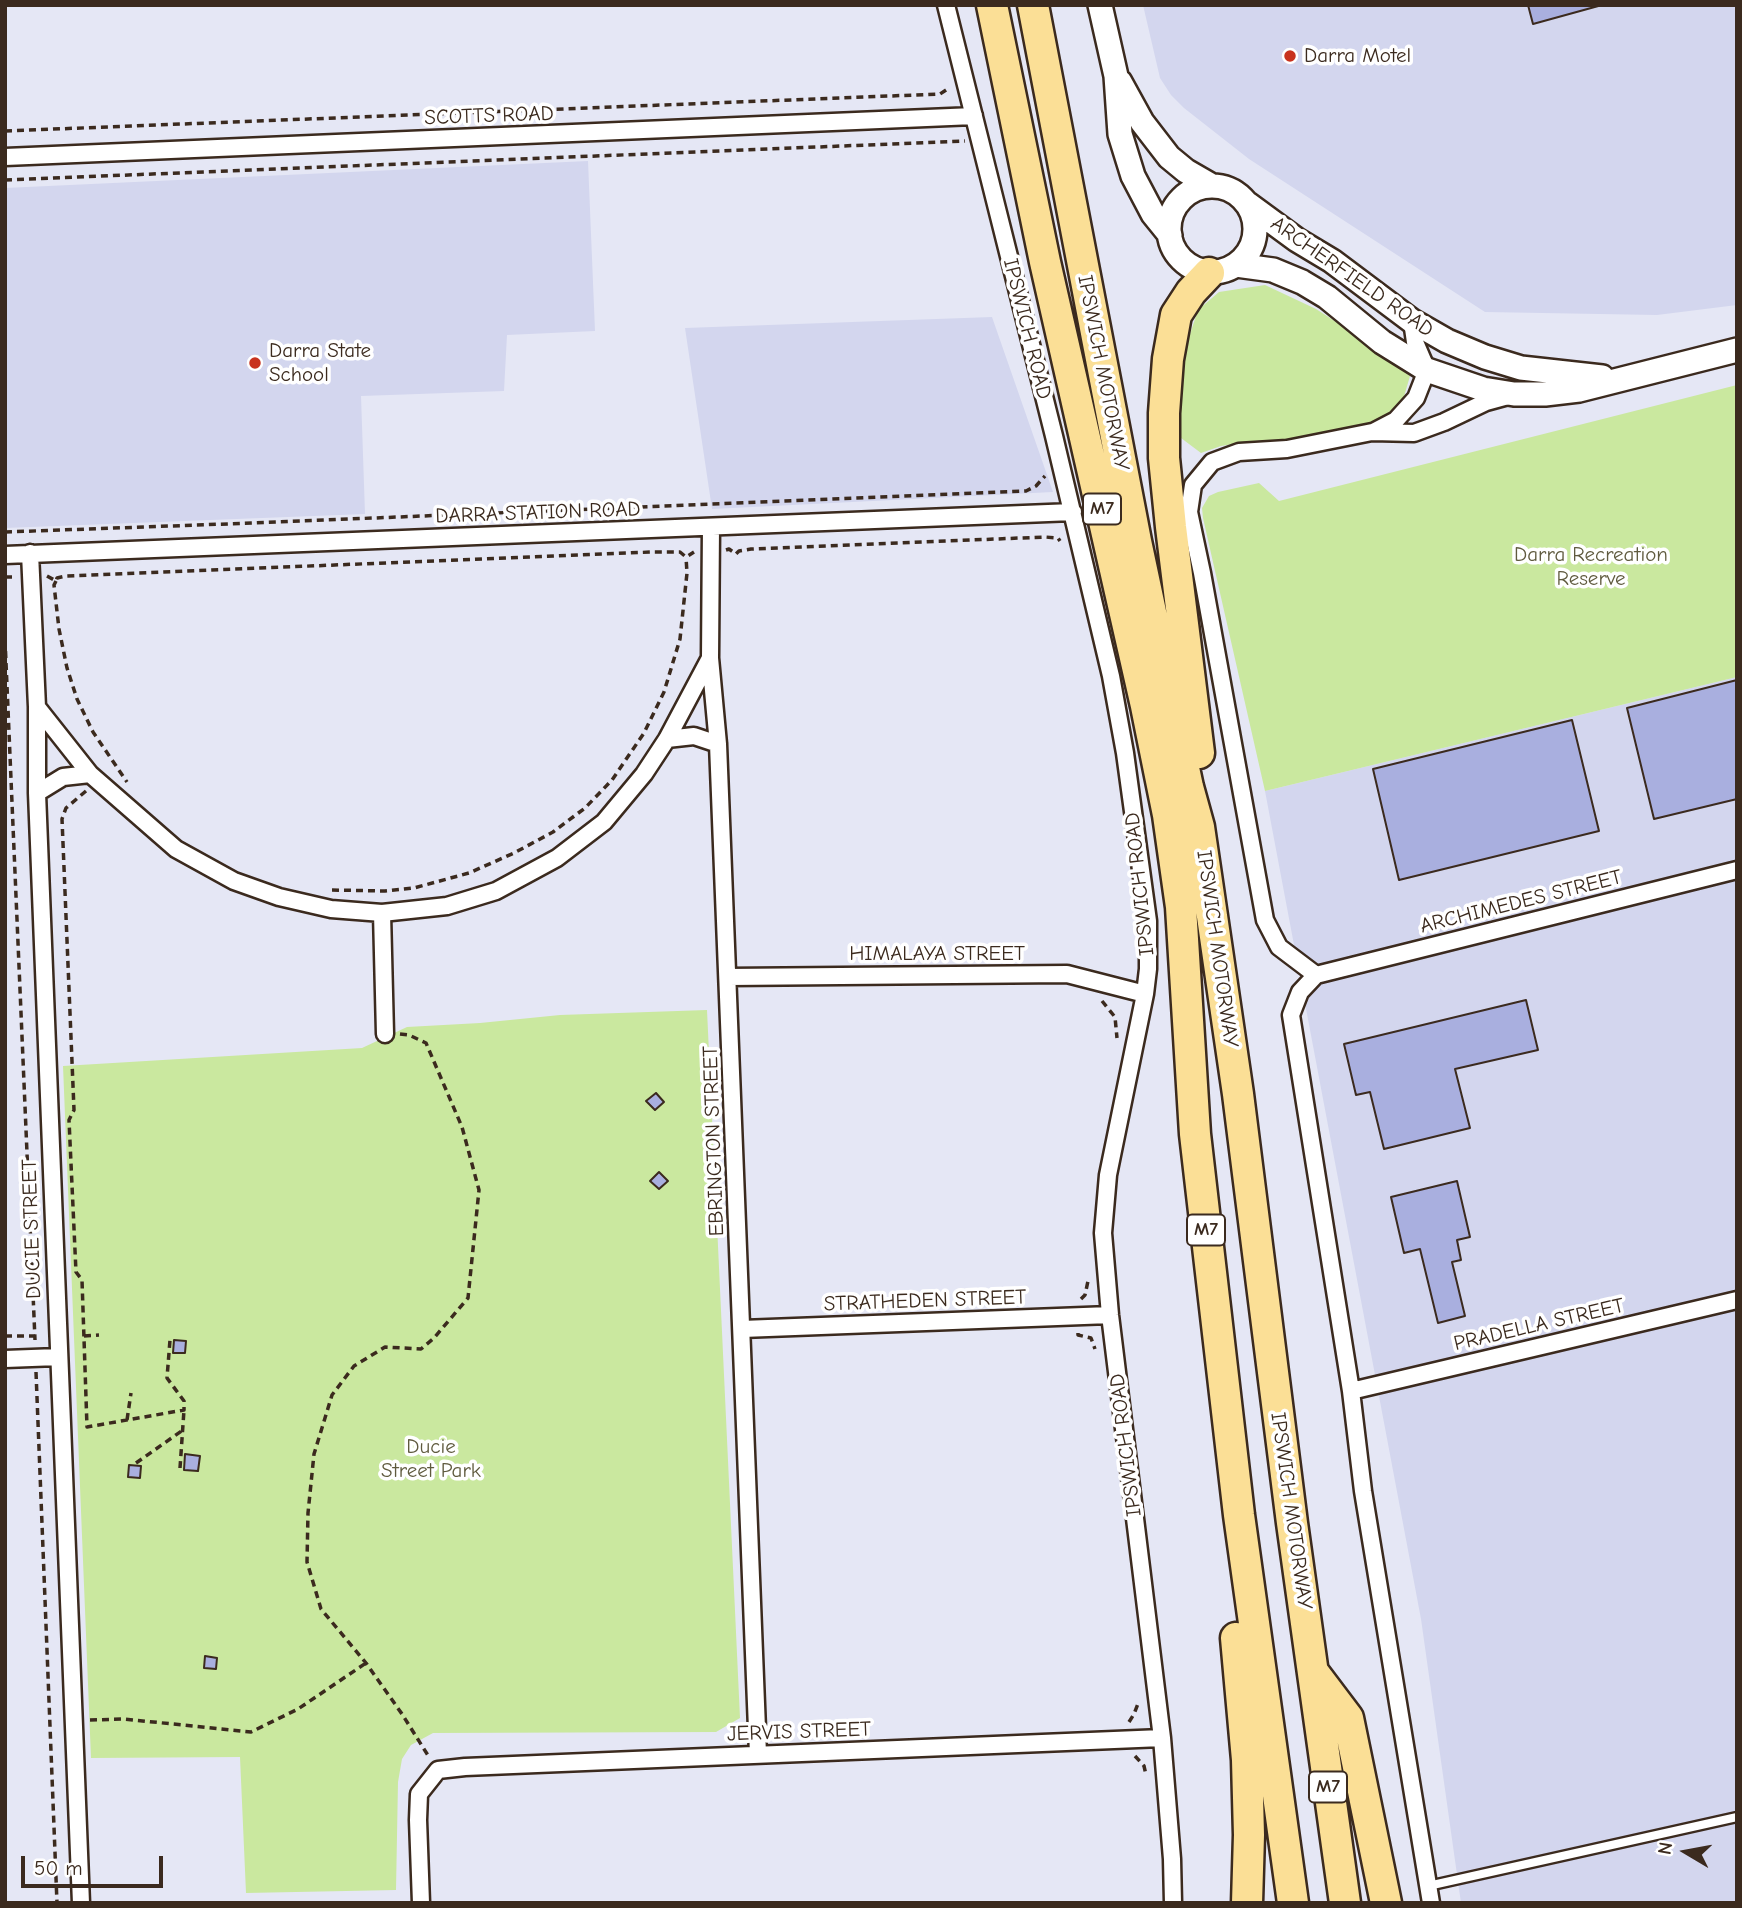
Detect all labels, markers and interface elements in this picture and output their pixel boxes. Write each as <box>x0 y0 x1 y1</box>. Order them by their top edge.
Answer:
place label: Darra Motel <box>1304 43 1411 69</box>
marker: Darra Motel <box>1282 48 1298 64</box>
street label: SCOTTS ROAD <box>424 101 554 131</box>
street label: ARCHERFIELD ROAD <box>1266 211 1438 343</box>
street label: IPSWICH ROAD <box>997 256 1057 402</box>
street label: IPSWICH MOTORWAY <box>1072 273 1134 473</box>
place label: Darra State School <box>269 338 371 388</box>
marker: Darra State School <box>247 355 263 371</box>
road number: M7 <box>1083 494 1121 524</box>
street label: DARRA STATION ROAD <box>435 497 641 529</box>
park label: Darra Recreation Reserve <box>1514 542 1668 592</box>
street label: IPSWICH ROAD <box>1120 811 1160 957</box>
street label: IPSWICH MOTORWAY <box>1191 849 1243 1049</box>
street label: ARCHIMEDES STREET <box>1417 865 1625 939</box>
street label: HIMALAYA STREET <box>849 941 1025 967</box>
street label: EBRINGTON STREET <box>698 1045 730 1237</box>
street label: DUCIE STREET <box>17 1159 47 1299</box>
road number: M7 <box>1187 1214 1225 1246</box>
street label: STRATHEDEN STREET <box>823 1285 1027 1317</box>
street label: PRADELLA STREET <box>1451 1293 1627 1357</box>
street label: IPSWICH ROAD <box>1105 1372 1147 1518</box>
street label: IPSWICH MOTORWAY <box>1265 1411 1317 1611</box>
park label: Ducie Street Park <box>381 1434 481 1484</box>
street label: JERVIS STREET <box>726 1717 872 1747</box>
road number: M7 <box>1309 1772 1347 1802</box>
north arrow <box>1651 1817 1721 1887</box>
text: N <box>1653 1840 1677 1856</box>
scale bar <box>24 1842 166 1886</box>
text: 50 m <box>34 1856 83 1880</box>

